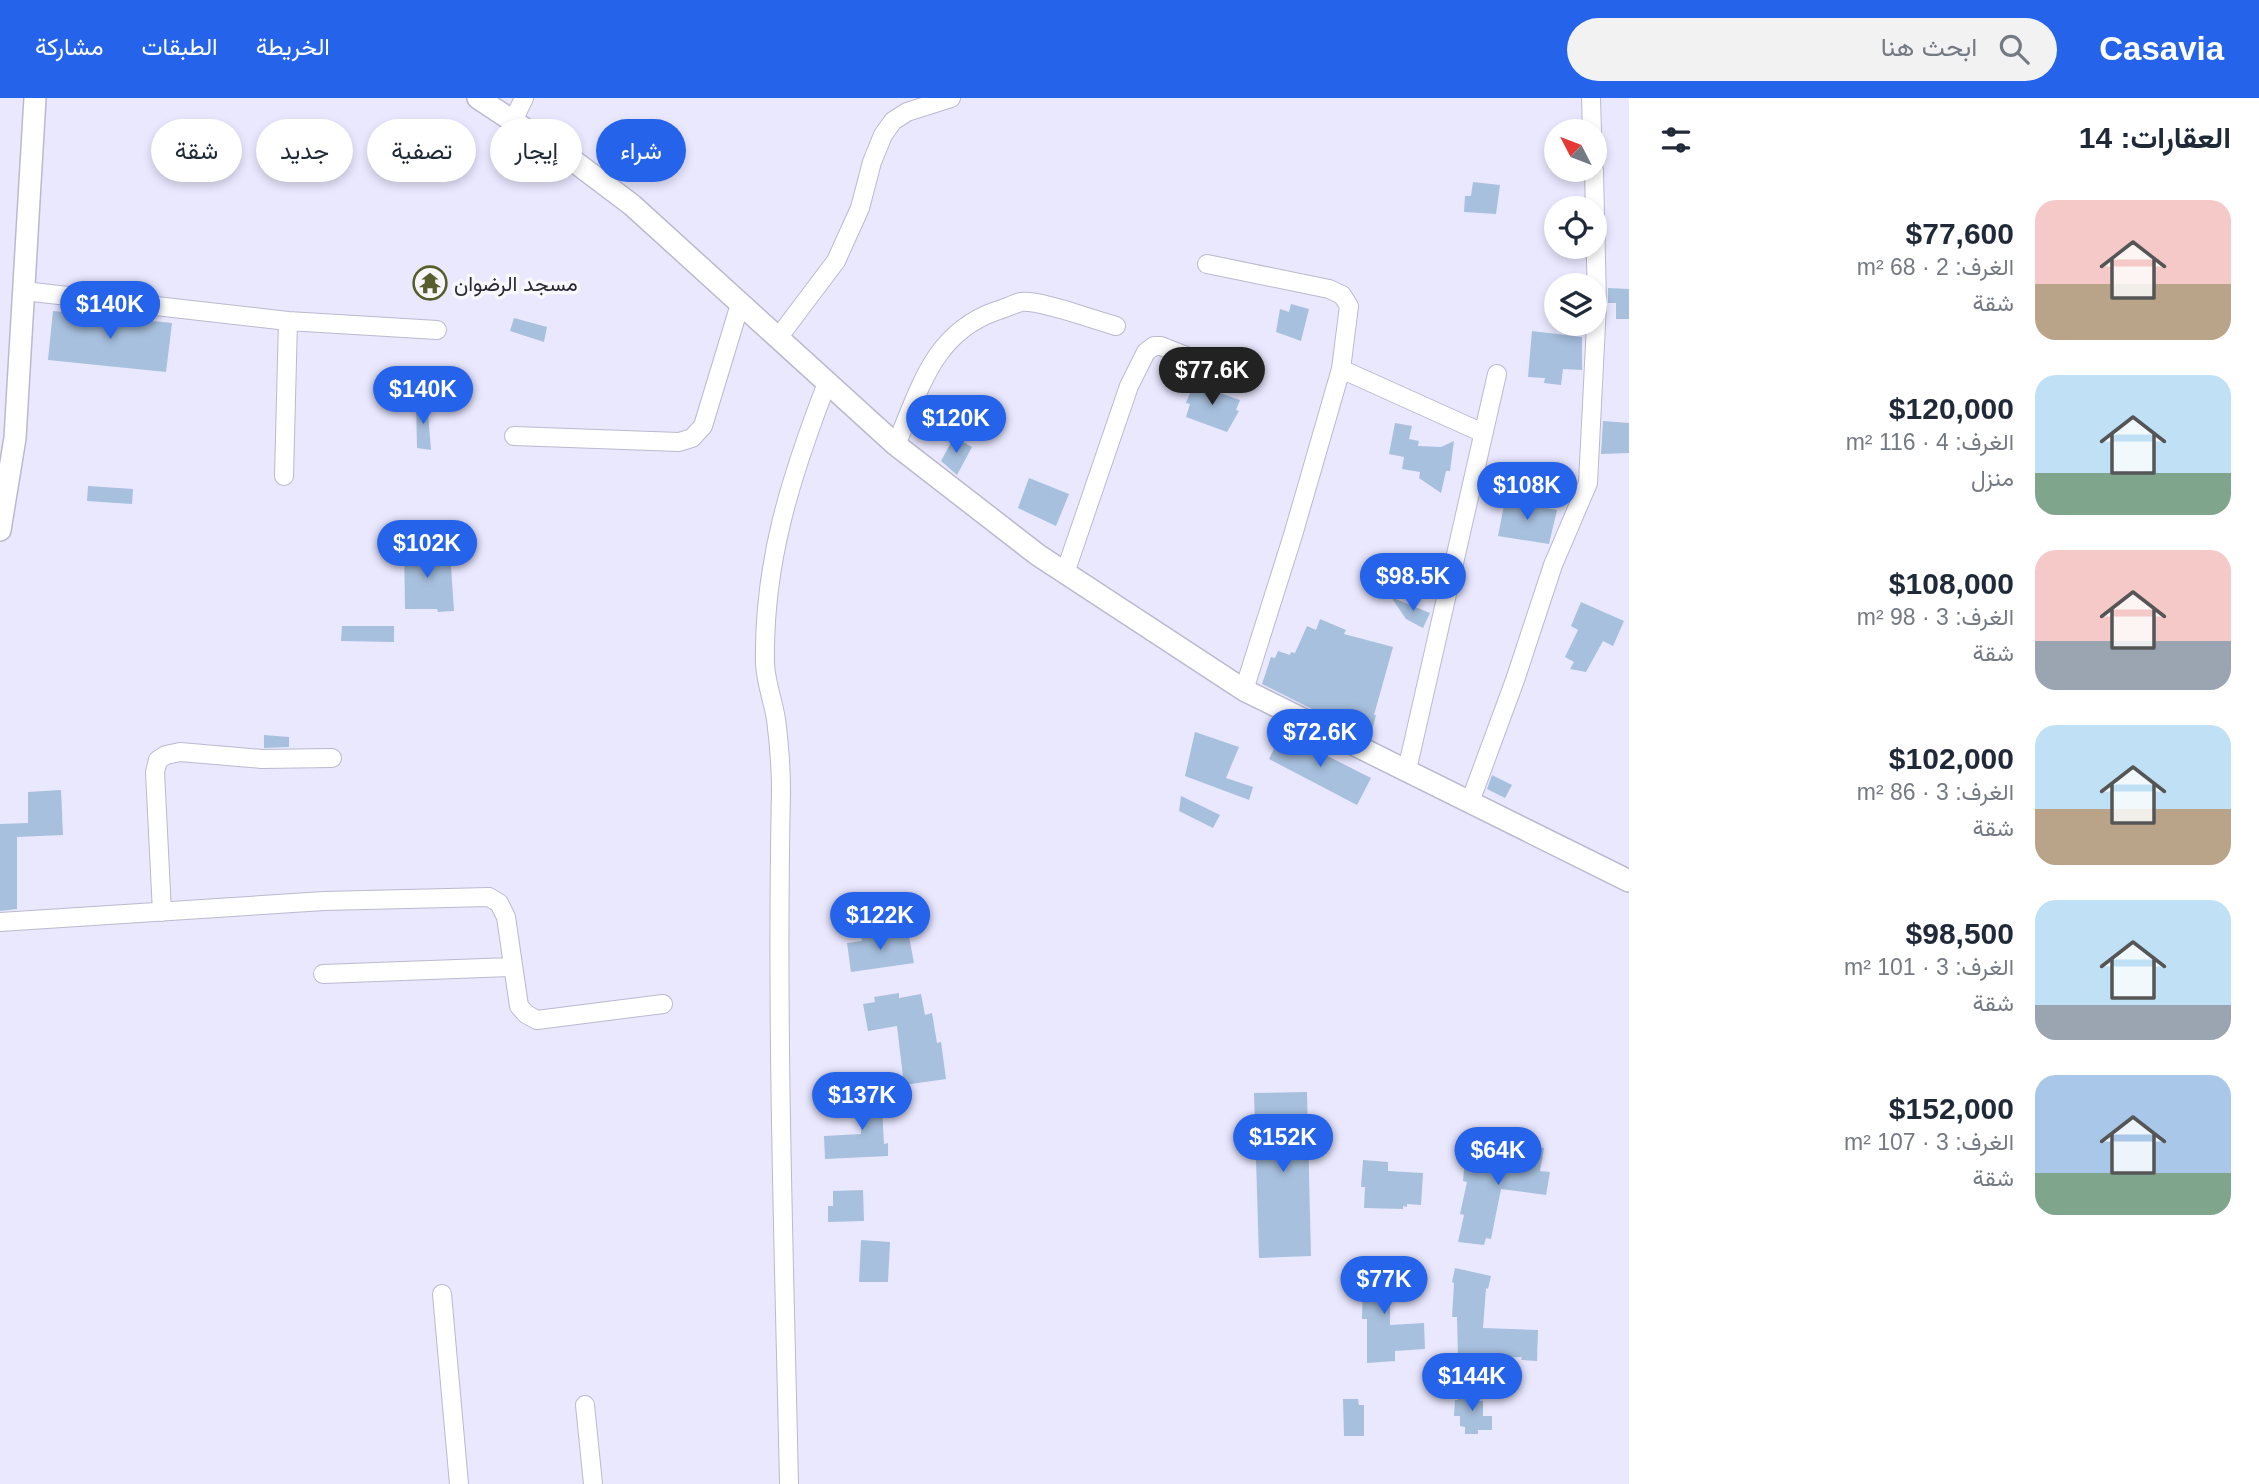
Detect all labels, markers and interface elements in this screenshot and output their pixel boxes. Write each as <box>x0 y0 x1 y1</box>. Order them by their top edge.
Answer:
search box <box>1567 18 2057 81</box>
icon: search <box>1995 30 2033 68</box>
text: Casavia <box>2099 30 2224 67</box>
text: ابحث هنا <box>1881 32 1977 62</box>
text: مشاركة <box>35 33 103 60</box>
text: الطبقات <box>141 33 218 60</box>
text: الخريطة <box>256 33 330 60</box>
chip: شقة <box>151 119 242 182</box>
chip: جديد <box>256 119 353 182</box>
chip: تصفية <box>367 119 476 182</box>
chip: إيجار <box>490 119 582 182</box>
chip: شراء <box>596 119 686 182</box>
north arrow <box>1544 119 1606 182</box>
map controls <box>1544 119 1607 336</box>
icon: filters <box>1657 121 1695 159</box>
text: العقارات: 14 <box>2079 121 2231 154</box>
button: locate <box>1544 196 1607 259</box>
text: $77,600 <box>1906 217 2014 250</box>
icon: home <box>2091 228 2175 312</box>
text: الغرف: 2 · 68 m² <box>1857 254 2014 280</box>
temple icon: مسجد الرضوان <box>411 264 449 302</box>
place label: مسجد الرضوان <box>454 272 578 297</box>
button: layers <box>1544 273 1607 336</box>
pin: $140K <box>61 282 159 341</box>
text: شقة <box>1972 290 2014 316</box>
text: $140K <box>76 291 144 317</box>
pin: $77.6K <box>1155 348 1269 407</box>
text: $77.6K <box>1175 357 1249 383</box>
pin: $140K <box>374 366 472 426</box>
text: $140K <box>389 376 457 402</box>
text: $120,000 <box>1889 392 2014 425</box>
pin: $120K <box>907 396 1005 455</box>
icon: home <box>2091 403 2175 487</box>
text: $120K <box>922 405 990 431</box>
text: الغرف: 4 · 116 m² <box>1846 429 2014 455</box>
pin: $108K <box>1478 462 1576 522</box>
text: منزل <box>1971 465 2014 491</box>
text: $108K <box>1493 472 1561 498</box>
pin: $102K <box>378 520 476 580</box>
text: $102K <box>393 530 461 556</box>
pin: $98.5K <box>1356 554 1470 613</box>
text: $98.5K <box>1376 563 1450 589</box>
text: $108,000 <box>1889 567 2014 600</box>
icon: home <box>2091 578 2175 662</box>
text: الغرف: 3 · 98 m² <box>1857 604 2014 630</box>
text: شقة <box>1972 640 2014 666</box>
pin: $72.6K <box>1263 710 1377 769</box>
text: $72.6K <box>1283 719 1357 745</box>
text: $102,000 <box>1889 742 2014 775</box>
icon: home <box>2091 753 2175 837</box>
text: الغرف: 3 · 86 m² <box>1857 779 2014 805</box>
text: شقة <box>1972 815 2014 841</box>
pin: $122K <box>831 892 929 952</box>
text: $122K <box>846 902 914 928</box>
text: $98,500 <box>1906 917 2014 950</box>
icon: home <box>2091 928 2175 1012</box>
text: الغرف: 3 · 101 m² <box>1844 954 2014 980</box>
text: شقة <box>1972 990 2014 1016</box>
pin: $137K <box>813 1072 911 1132</box>
text: $137K <box>828 1082 896 1108</box>
text: $152,000 <box>1889 1092 2014 1125</box>
icon: home <box>2091 1103 2175 1187</box>
pin: $152K <box>1234 1114 1332 1174</box>
text: $152K <box>1249 1124 1317 1150</box>
pin: $64K <box>1457 1128 1539 1187</box>
text: الغرف: 3 · 107 m² <box>1844 1129 2014 1155</box>
text: $64K <box>1471 1137 1525 1163</box>
text: شقة <box>1972 1165 2014 1191</box>
pin: $77K <box>1343 1256 1425 1316</box>
text: $77K <box>1357 1266 1411 1292</box>
pin: $144K <box>1423 1354 1521 1413</box>
text: $144K <box>1438 1363 1506 1389</box>

